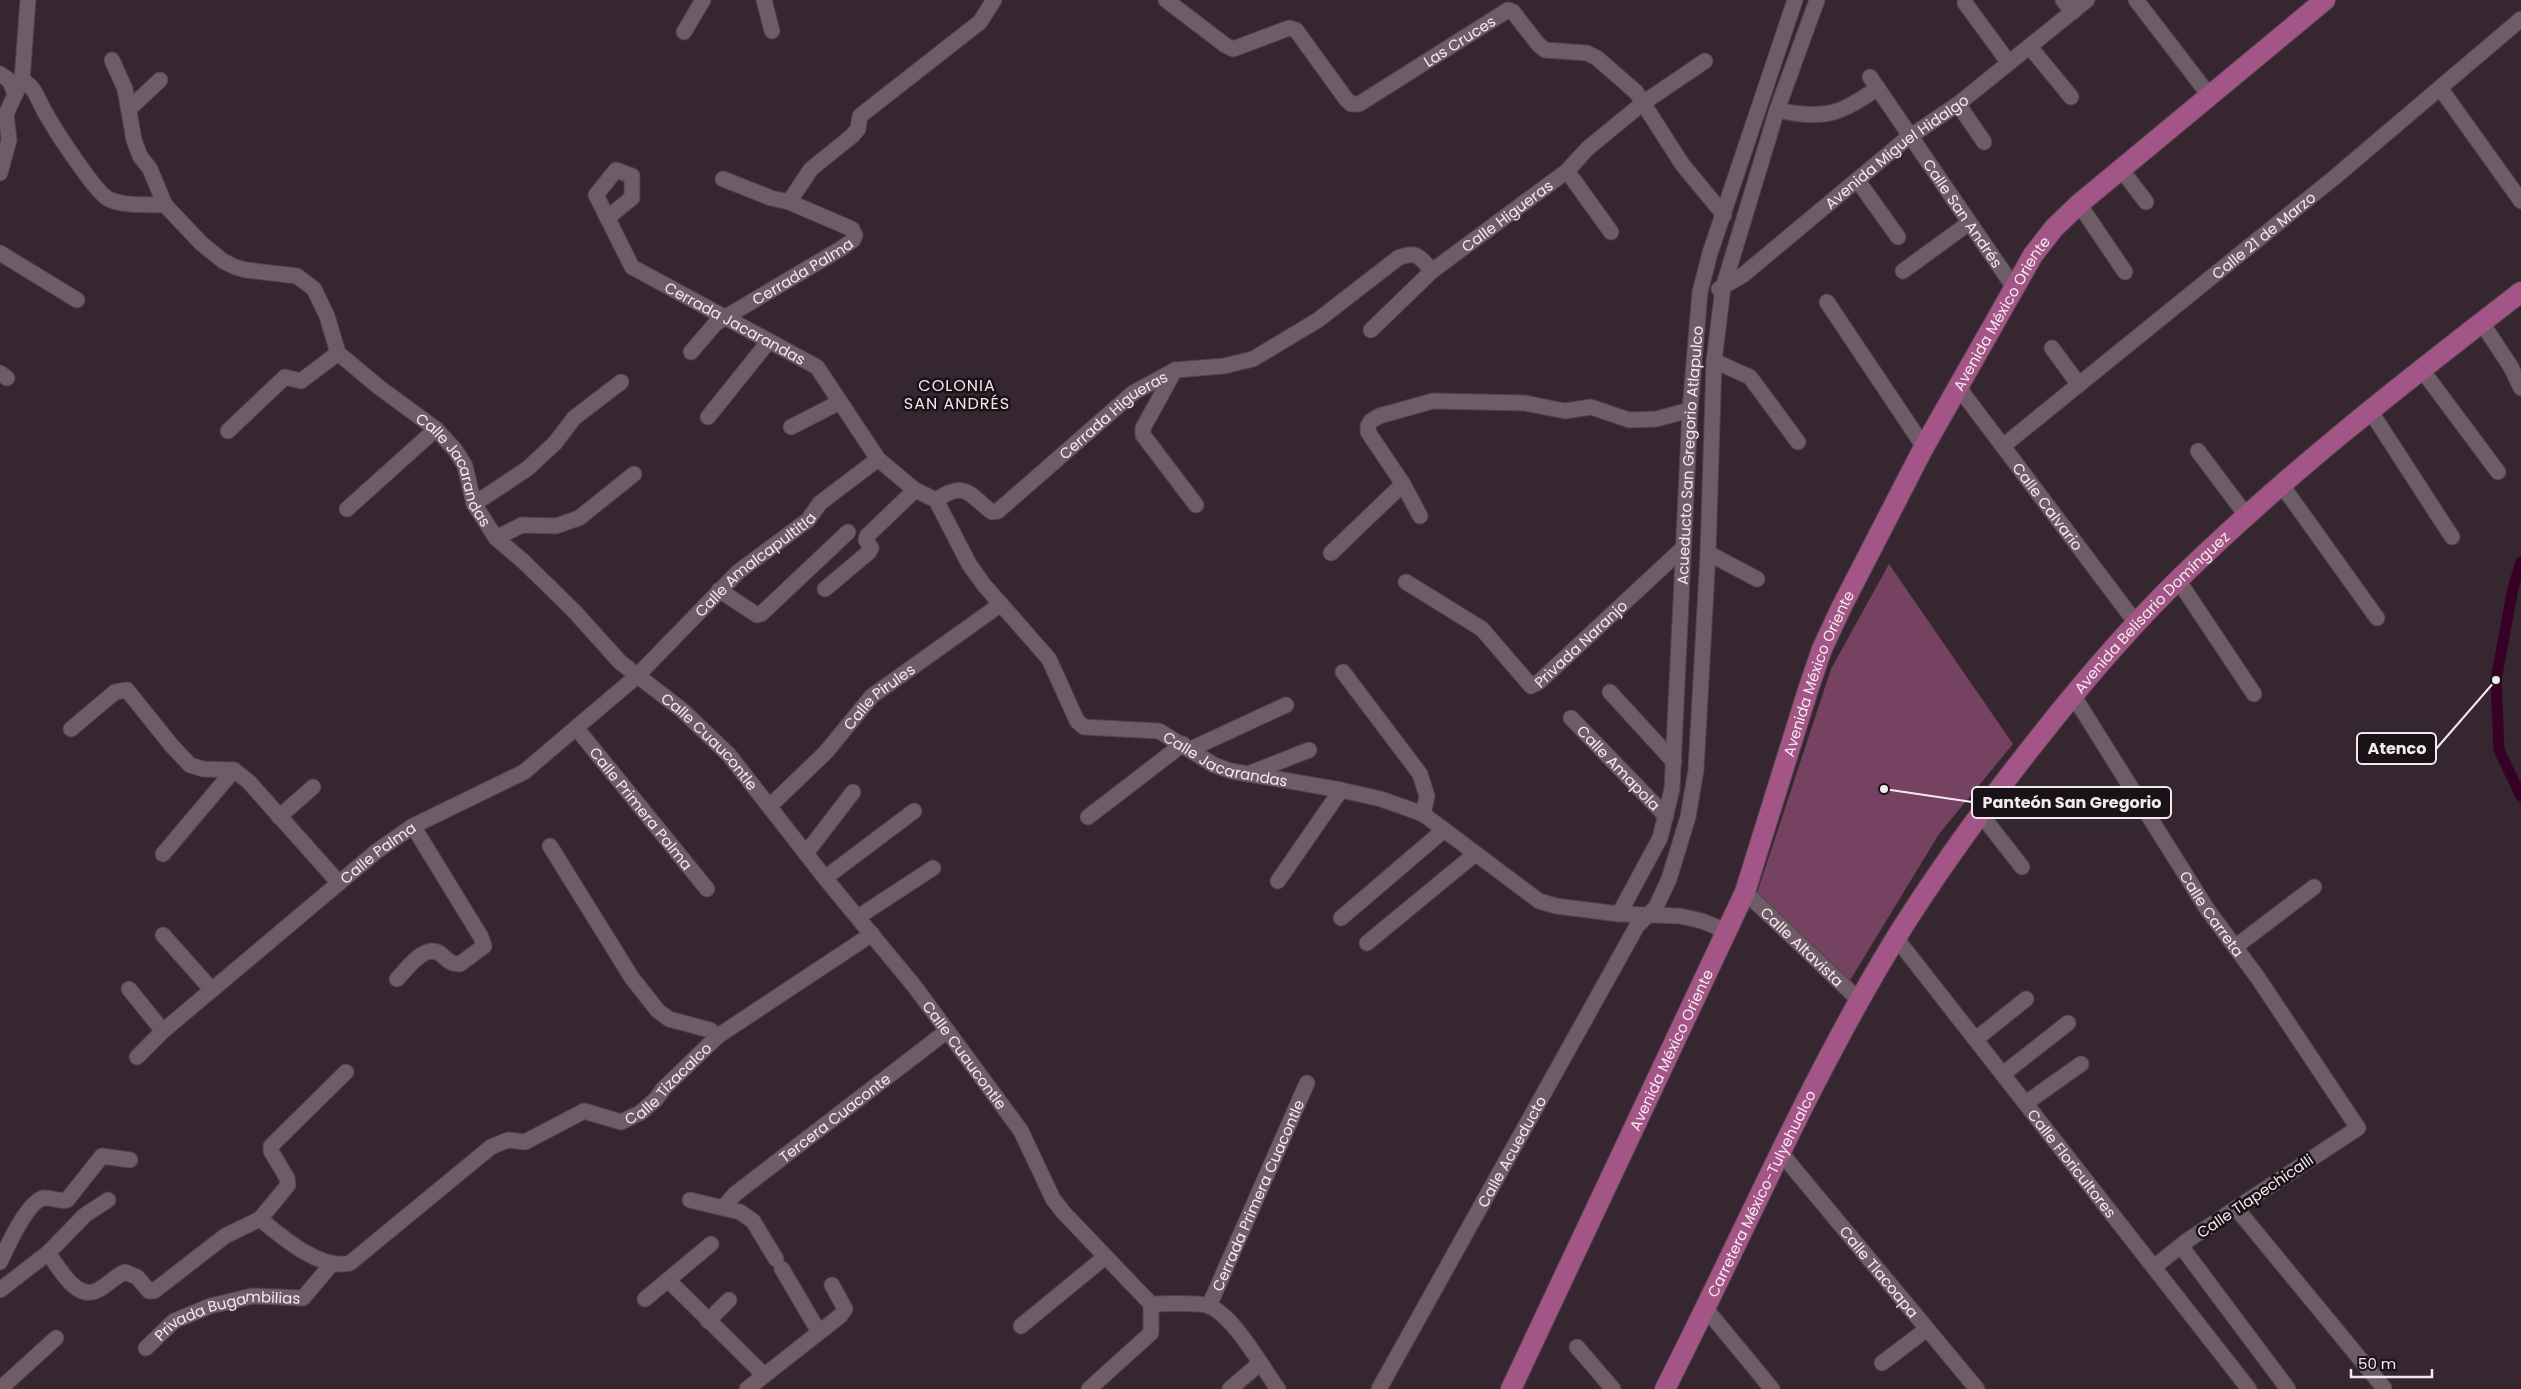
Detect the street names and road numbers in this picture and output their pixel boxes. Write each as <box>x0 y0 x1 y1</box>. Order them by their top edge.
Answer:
street label: Las Cruces <box>1419 10 1499 71</box>
street label: Avenida Miguel Hidalgo <box>1820 89 1973 213</box>
street label: Calle San Andrés <box>1918 155 2008 272</box>
street label: Calle Higueras <box>1457 175 1557 257</box>
street label: Calle 21 de Marzo <box>2207 186 2320 284</box>
street label: Avenida México Oriente <box>1948 231 2055 394</box>
street label: Cerrada Palma <box>748 233 857 310</box>
street label: Cerrada Jacarandas <box>661 276 810 370</box>
street label: Acueducto San Gregorio Atlapulco <box>1671 325 1708 585</box>
street label: Cerrada Higueras <box>1054 366 1171 464</box>
street label: Calle Jacarandas <box>412 407 496 531</box>
street label: Calle Calvario <box>2008 458 2088 555</box>
street label: Calle Amalcapultitla <box>690 508 821 621</box>
street label: Avenida Belisario Domínguez <box>2069 526 2234 698</box>
street label: Avenida México Oriente <box>1777 587 1859 759</box>
street label: Privada Naranjo <box>1529 595 1632 692</box>
street label: Calle Pirules <box>838 658 919 734</box>
street label: Calle Cuaucontle <box>657 687 763 794</box>
street label: Calle Amapola <box>1573 720 1665 815</box>
street label: Calle Jacarandas <box>1159 726 1290 791</box>
street label: Calle Primera Palma <box>585 742 698 874</box>
street label: Calle Palma <box>335 817 420 888</box>
street label: Calle Carreta <box>2175 866 2249 961</box>
street label: Calle Altavista <box>1756 902 1849 991</box>
street label: Avenida México Oriente <box>1624 966 1718 1134</box>
street label: Calle Cuaucontle <box>918 996 1012 1114</box>
street label: Calle Tizacalco <box>621 1037 716 1129</box>
street label: Tercera Cuaconte <box>774 1068 895 1167</box>
street label: Carretera México-Tulyehualco <box>1702 1086 1820 1300</box>
street label: Calle Acueducto <box>1472 1092 1551 1211</box>
street label: Cerrada Primera Cuacontle <box>1206 1096 1309 1294</box>
street label: Calle Floricultores <box>2023 1104 2122 1222</box>
street label: Calle Tlapechicalli <box>2193 1149 2317 1243</box>
street label: Calle Tlacoapa <box>1835 1221 1924 1322</box>
street label: Privada Bugambilias <box>149 1285 301 1345</box>

